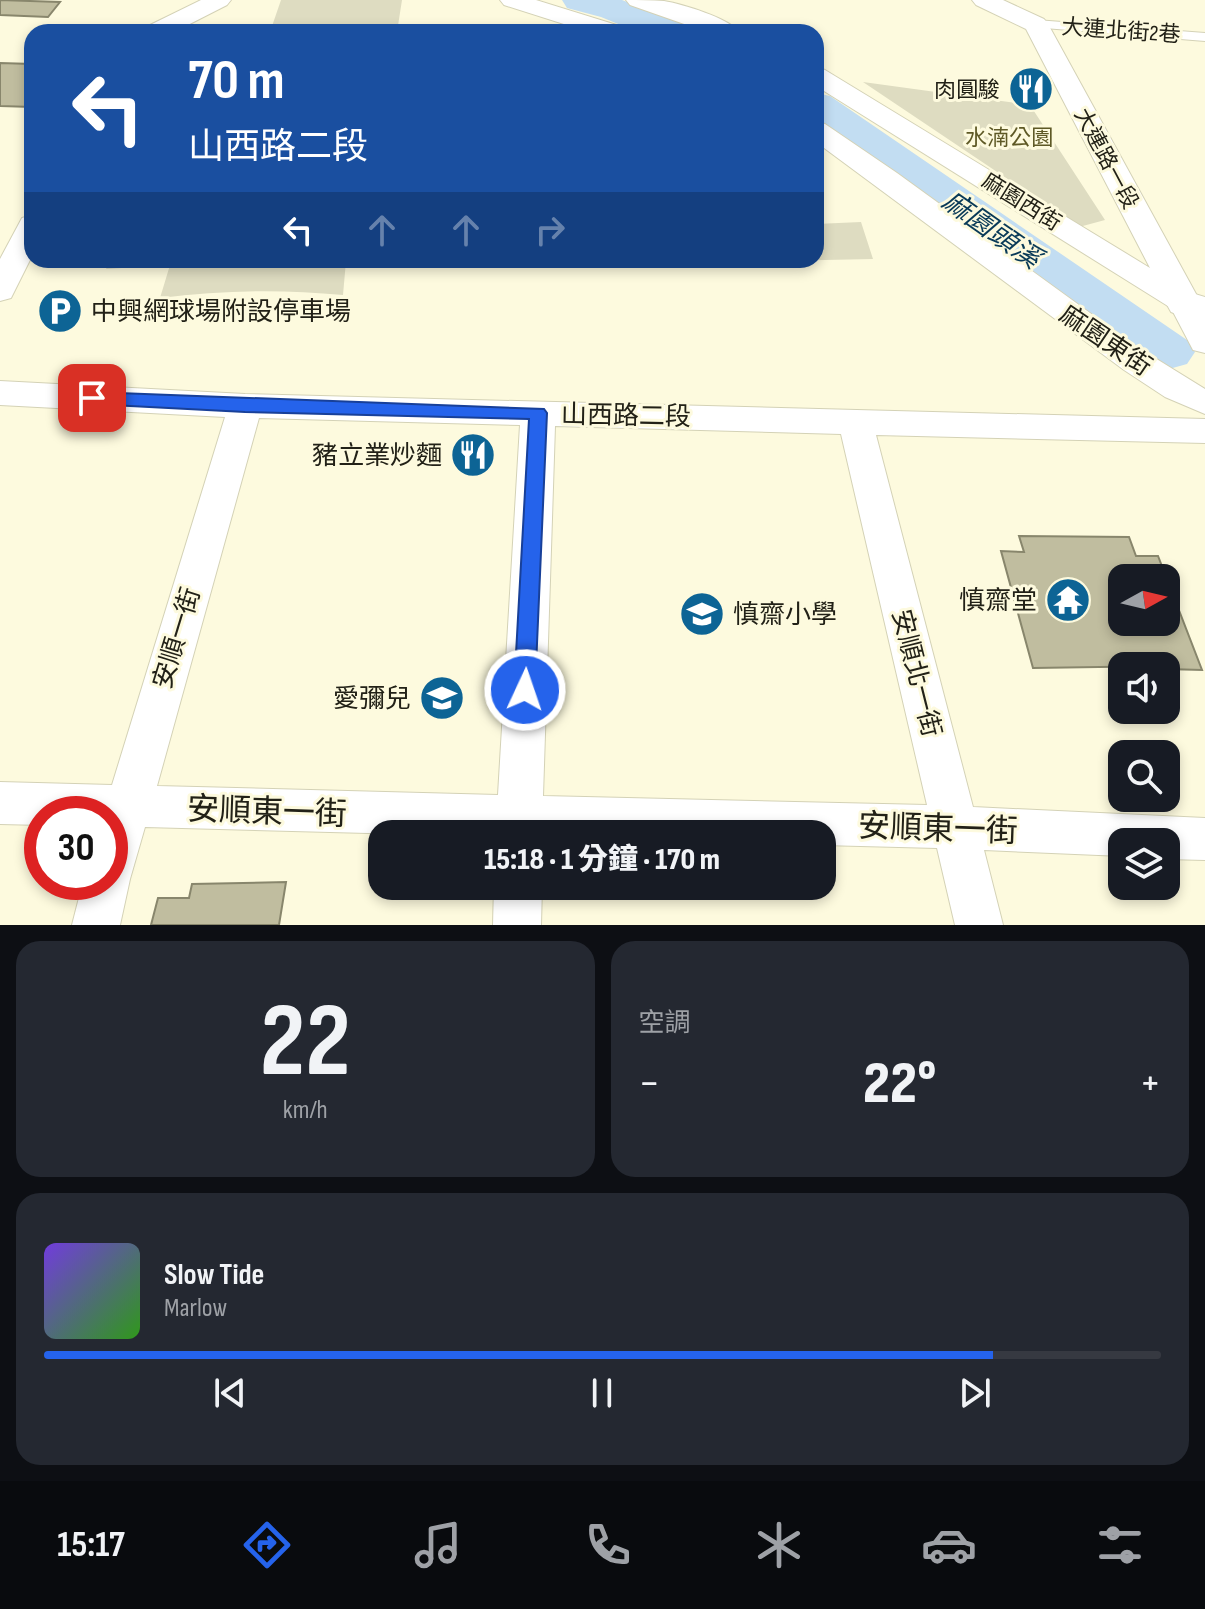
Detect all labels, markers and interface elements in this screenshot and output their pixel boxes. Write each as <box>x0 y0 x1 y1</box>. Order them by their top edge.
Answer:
street label: 大連北街2巷 <box>1061 14 1181 49</box>
text: 70 m <box>188 48 285 115</box>
icon: left <box>56 56 160 160</box>
restaurant icon: 肉圓駿 <box>1007 65 1055 113</box>
place label: 肉圓駿 <box>934 77 1000 104</box>
street label: 大連路一段 <box>1068 104 1143 214</box>
park label: 水湳公園 <box>965 125 1053 152</box>
text: 山西路二段 <box>188 126 368 169</box>
street label: 麻園西街 <box>977 168 1066 237</box>
water label: 麻園頭溪 <box>936 185 1050 278</box>
icon: left <box>276 208 320 252</box>
icon: ahead <box>360 208 404 252</box>
icon: ahead <box>444 208 488 252</box>
icon: right <box>528 208 572 252</box>
parking icon: 中興網球場附設停車場 <box>36 287 84 335</box>
place label: 中興網球場附設停車場 <box>91 297 351 328</box>
street label: 麻園東街 <box>1053 299 1157 383</box>
pin <box>58 364 126 432</box>
icon: arrive <box>70 376 114 420</box>
street label: 山西路二段 <box>561 400 691 433</box>
restaurant icon: 豬立業炒麵 <box>449 431 497 479</box>
place label: 豬立業炒麵 <box>312 441 442 472</box>
north arrow <box>1108 564 1180 636</box>
map controls <box>1108 564 1180 900</box>
temple icon: 慎齋堂 <box>1044 576 1092 624</box>
street label: 安順一街 <box>147 584 207 693</box>
place label: 慎齋堂 <box>959 586 1037 617</box>
school or university icon: 慎齋小學 <box>678 590 726 638</box>
place label: 慎齋小學 <box>733 600 837 631</box>
street label: 安順北一街 <box>885 607 946 740</box>
position arrow <box>483 648 567 732</box>
button: sound <box>1108 652 1180 724</box>
school or university icon: 愛彌兒 <box>418 674 466 722</box>
place label: 愛彌兒 <box>333 684 411 715</box>
button: search <box>1108 740 1180 812</box>
street label: 安順東一街 <box>186 790 348 835</box>
speed limit sign: 30 <box>24 796 128 900</box>
street label: 安順東一街 <box>857 807 1019 852</box>
button: layers <box>1108 828 1180 900</box>
text: 15:18 · 1 分鐘 · 170 m <box>484 842 720 878</box>
text: 22 <box>260 980 351 1105</box>
text: 空調 <box>639 1008 691 1039</box>
text: 22° <box>863 1048 936 1120</box>
text: − <box>639 1057 660 1110</box>
text: + <box>1139 1057 1161 1110</box>
text: km/h <box>283 1095 328 1126</box>
text: Slow Tide <box>164 1257 264 1293</box>
text: Marlow <box>164 1293 227 1324</box>
icon: previous <box>208 1371 252 1415</box>
icon: pause <box>580 1371 624 1415</box>
icon: next <box>953 1371 997 1415</box>
icon: directions <box>239 1517 295 1573</box>
icon: music <box>410 1517 466 1573</box>
icon: phone <box>580 1517 636 1573</box>
icon: climate <box>751 1517 807 1573</box>
icon: car <box>921 1517 977 1573</box>
icon: filters <box>1092 1517 1148 1573</box>
text: 15:17 <box>57 1524 125 1567</box>

